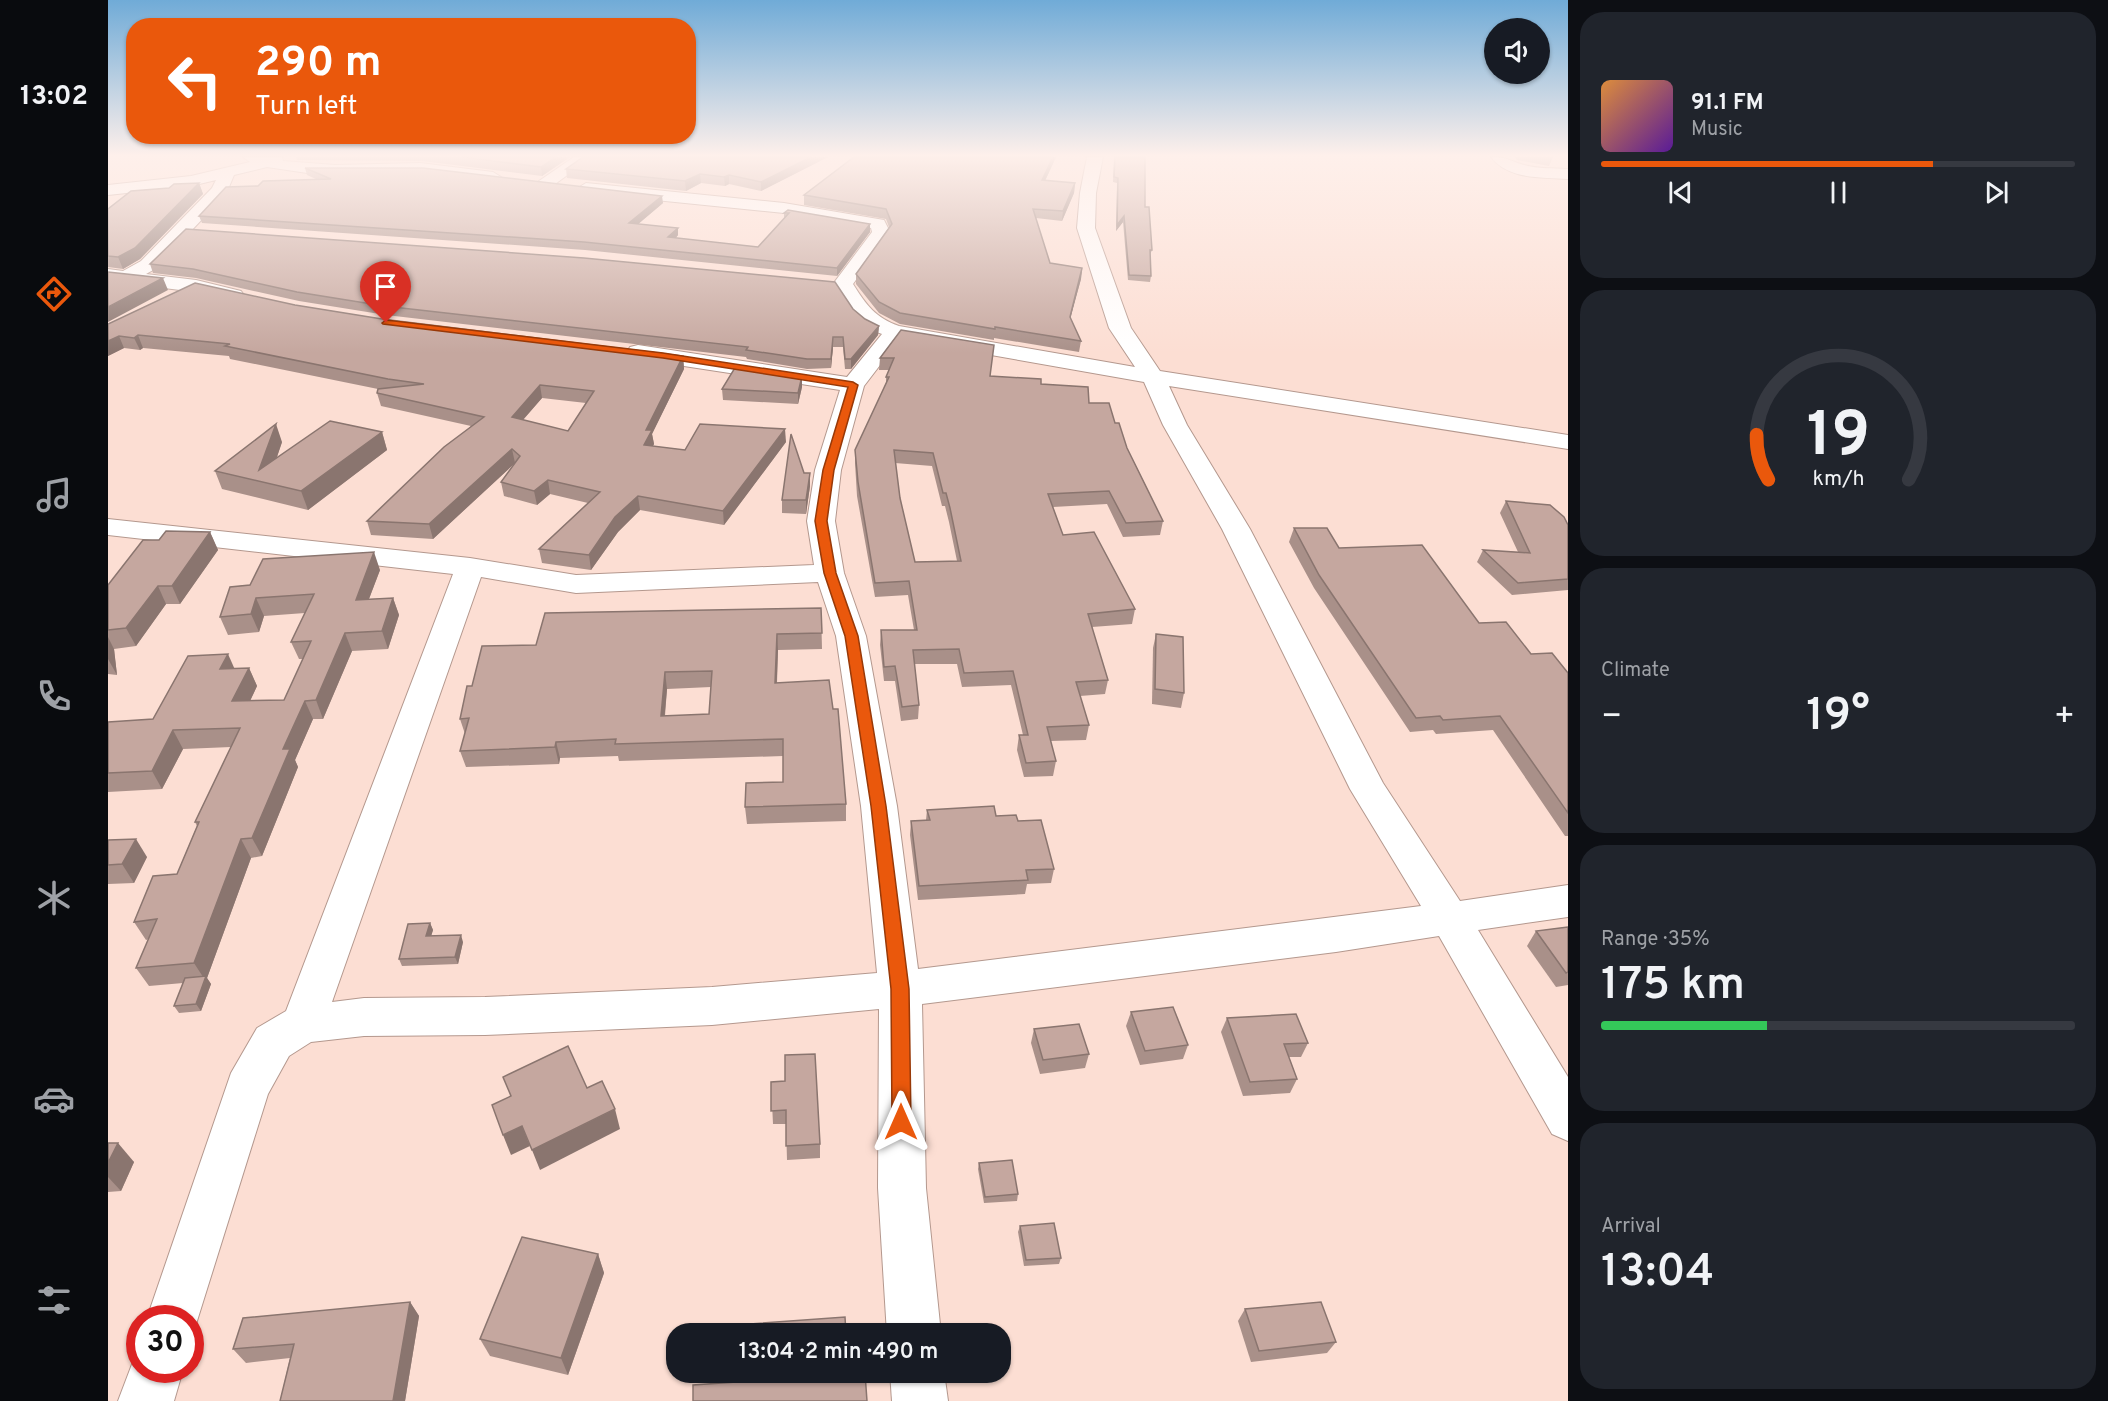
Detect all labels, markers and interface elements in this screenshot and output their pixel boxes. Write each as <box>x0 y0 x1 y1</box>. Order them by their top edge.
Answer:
map controls <box>1484 18 1550 84</box>
button: sound <box>1484 18 1550 84</box>
text: 290 m <box>255 38 382 91</box>
icon: left <box>156 42 234 120</box>
text: 13:02 <box>20 80 88 114</box>
text: Turn left <box>255 90 357 124</box>
text: 91.1 FM <box>1691 90 1764 117</box>
text: Music <box>1691 117 1743 143</box>
icon: previous <box>1664 176 1697 209</box>
icon: pause <box>1822 176 1855 209</box>
icon: next <box>1980 176 2013 209</box>
pin <box>360 261 411 323</box>
icon: arrive <box>369 270 402 303</box>
icon: directions <box>33 273 75 315</box>
text: 19 <box>1806 399 1870 478</box>
text: km/h <box>1812 466 1864 493</box>
icon: music <box>33 474 75 516</box>
text: Climate <box>1601 658 1670 684</box>
icon: phone <box>33 675 75 717</box>
text: 19° <box>1806 689 1870 746</box>
text: − <box>1601 697 1622 739</box>
text: + <box>2054 697 2075 739</box>
icon: climate <box>33 877 75 919</box>
text: Range · 35% <box>1601 927 1710 953</box>
text: 175 km <box>1601 958 1745 1015</box>
icon: car <box>33 1078 75 1120</box>
position arrow <box>869 1090 933 1154</box>
text: Arrival <box>1601 1214 1661 1240</box>
text: 13:04 <box>1601 1245 1714 1302</box>
icon: filters <box>33 1279 75 1321</box>
speed limit sign: 30 <box>126 1305 204 1383</box>
text: 13:04 · 2 min · 490 m <box>739 1339 938 1366</box>

